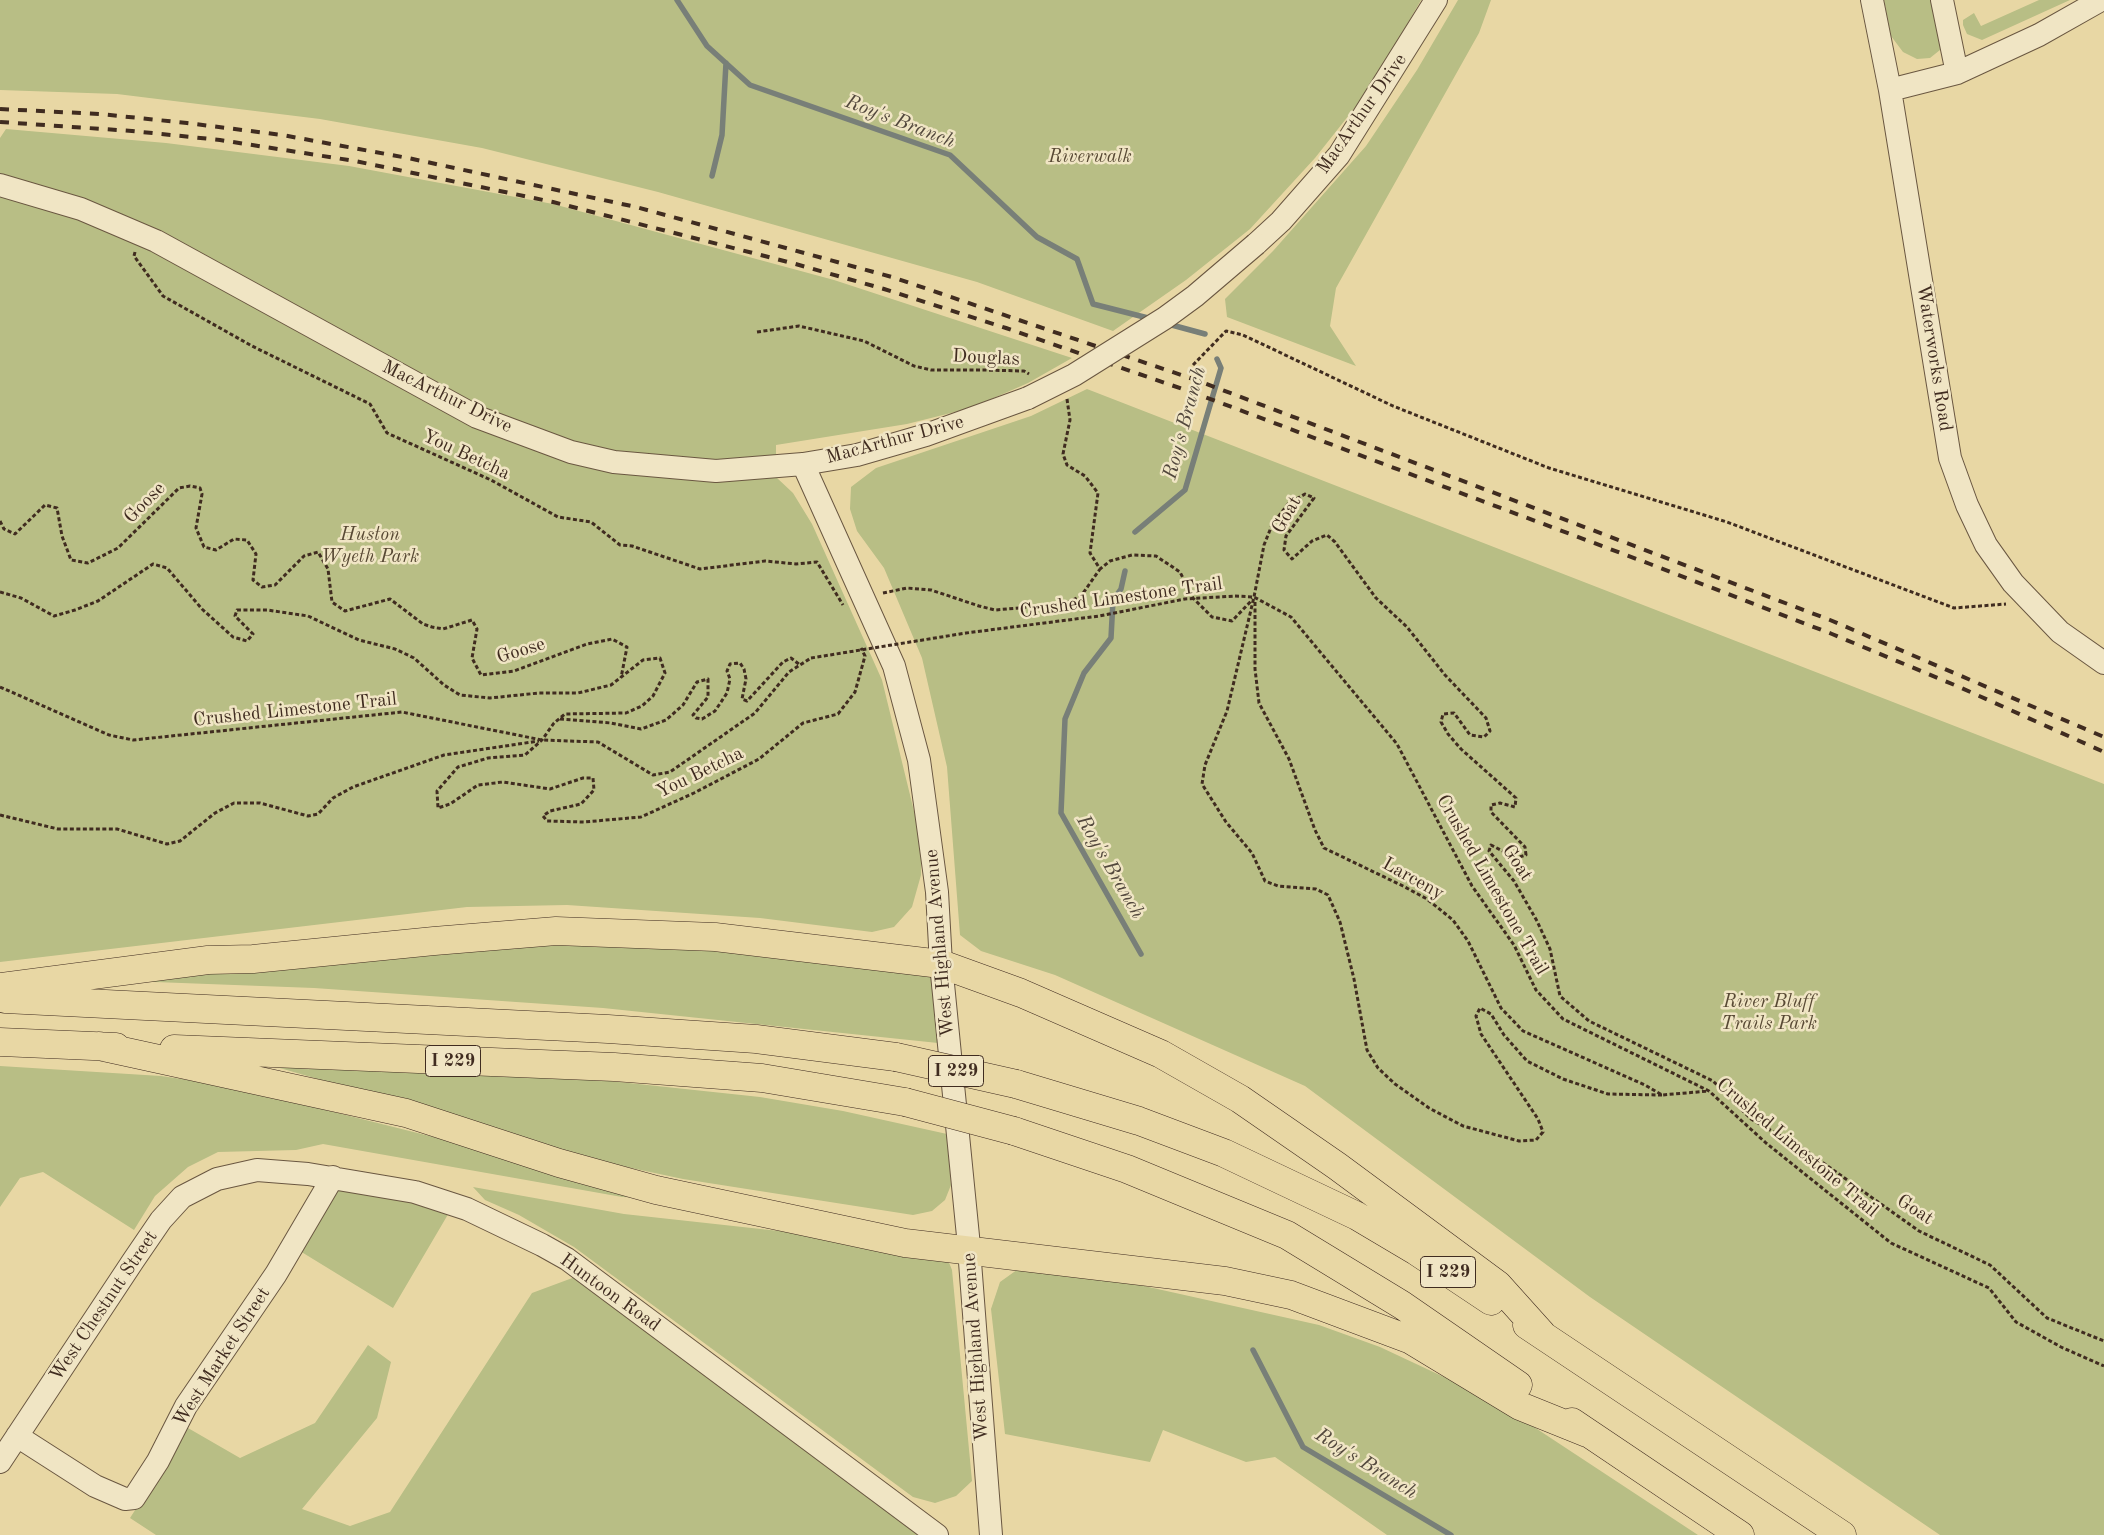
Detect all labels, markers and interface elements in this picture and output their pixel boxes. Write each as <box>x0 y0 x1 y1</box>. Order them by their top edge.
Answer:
street label: MacArthur Drive <box>1312 49 1412 179</box>
water label: Roy's Branch <box>842 90 958 154</box>
park label: Riverwalk <box>1048 146 1132 168</box>
street label: Waterworks Road <box>1911 283 1957 433</box>
street label: Douglas <box>952 345 1020 371</box>
street label: MacArthur Drive <box>378 356 516 438</box>
water label: Roy's Branch <box>1158 364 1212 482</box>
street label: MacArthur Drive <box>824 411 966 469</box>
street label: You Betcha <box>419 425 513 485</box>
street label: Goose <box>119 477 171 529</box>
street label: Goat <box>1267 492 1307 538</box>
park label: Huston Wyeth Park <box>321 524 419 568</box>
street label: Crushed Limestone Trail <box>1018 572 1224 624</box>
street label: Goose <box>494 633 548 669</box>
street label: Crushed Limestone Trail <box>192 688 398 732</box>
street label: You Betcha <box>653 742 747 804</box>
street label: Crushed Limestone Trail <box>1431 791 1553 979</box>
water label: Roy's Branch <box>1071 811 1149 923</box>
street label: Goat <box>1497 840 1537 886</box>
street label: West Highland Avenue <box>920 848 960 1038</box>
street label: Larceny <box>1378 853 1448 905</box>
park label: River Bluff Trails Park <box>1721 991 1817 1035</box>
road number: I 229 <box>426 1046 480 1076</box>
road number: I 229 <box>928 1056 984 1086</box>
street label: Crushed Limestone Trail <box>1711 1074 1883 1222</box>
street label: Goat <box>1892 1190 1938 1230</box>
street label: West Chestnut Street <box>45 1226 163 1386</box>
street label: Huntoon Road <box>555 1249 665 1337</box>
street label: West Highland Avenue <box>958 1252 994 1442</box>
road number: I 229 <box>1420 1256 1476 1288</box>
street label: West Market Street <box>168 1283 276 1431</box>
water label: Roy's Branch <box>1310 1423 1422 1505</box>

